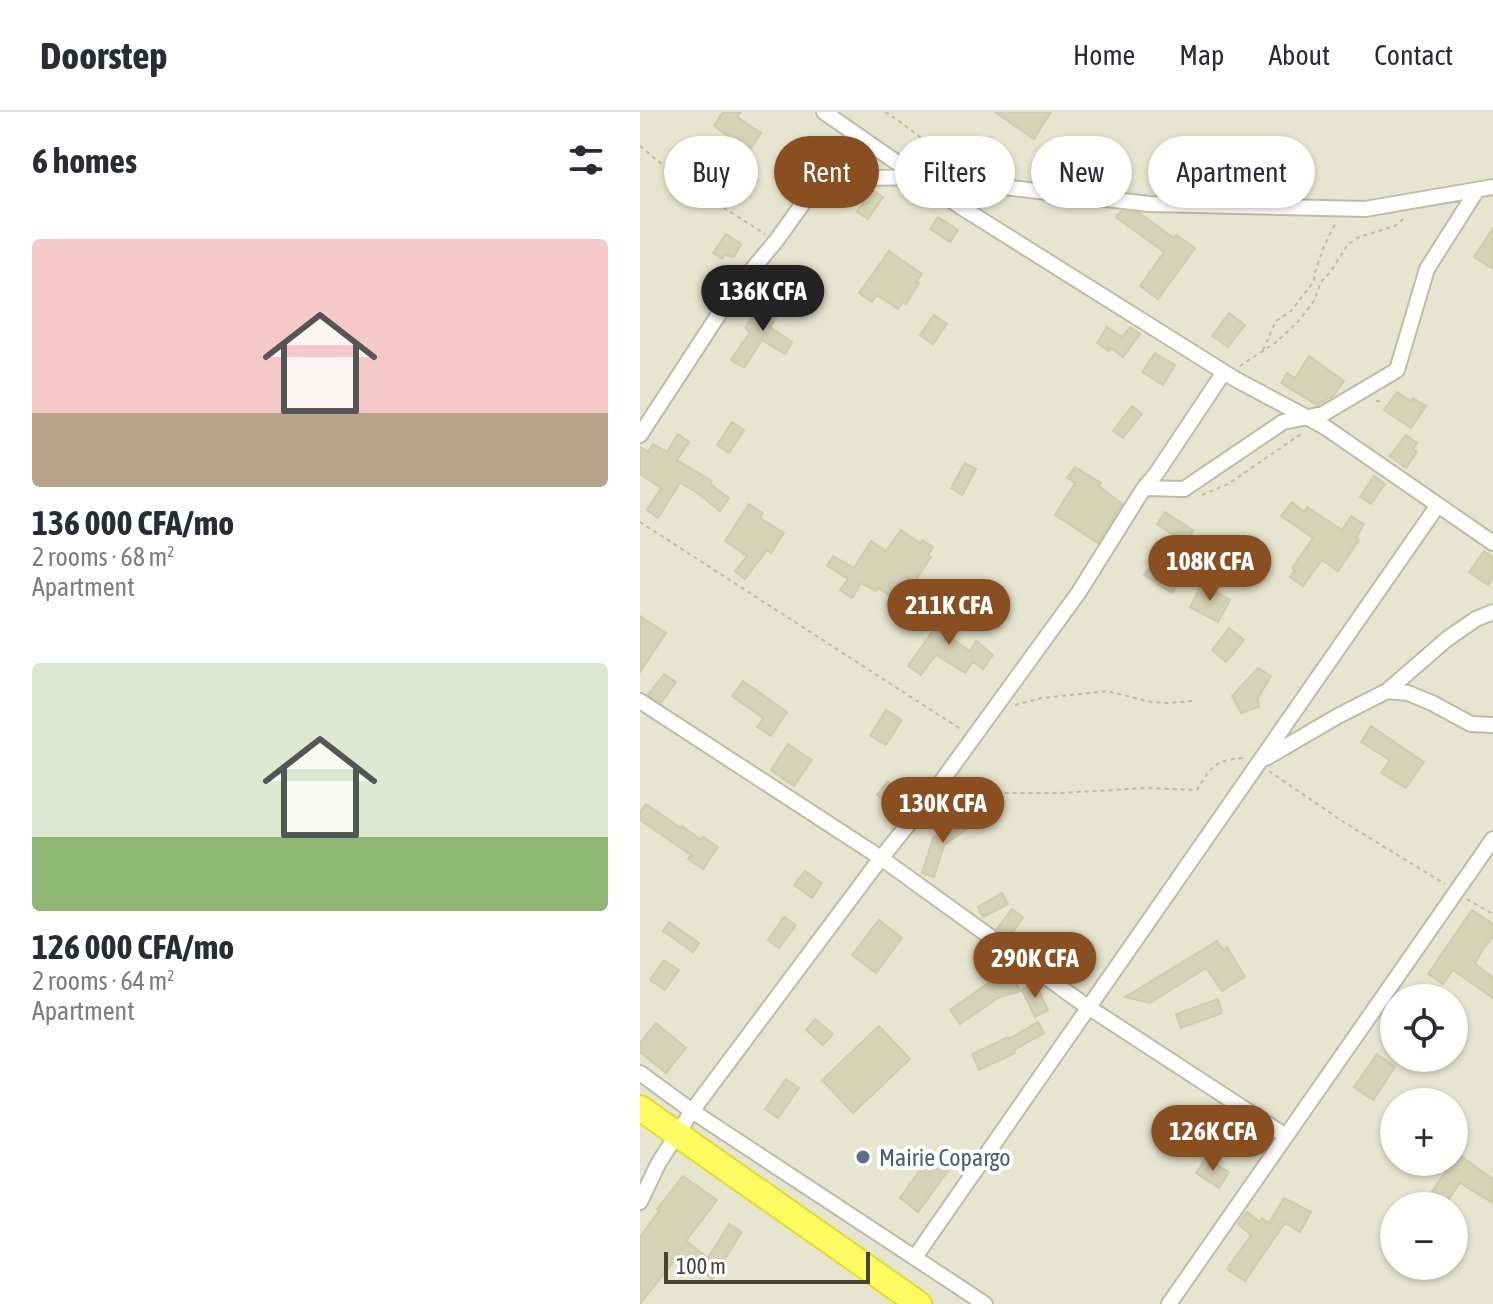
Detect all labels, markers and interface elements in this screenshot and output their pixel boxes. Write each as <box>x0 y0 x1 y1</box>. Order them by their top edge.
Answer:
text: Doorstep <box>40 34 167 77</box>
text: Home <box>1073 39 1135 71</box>
text: Map <box>1179 39 1224 71</box>
text: About <box>1268 39 1330 71</box>
text: Contact <box>1374 39 1453 71</box>
chip: Buy <box>664 136 758 208</box>
chip: Rent <box>774 136 879 208</box>
chip: Filters <box>895 136 1015 208</box>
chip: New <box>1031 136 1132 208</box>
chip: Apartment <box>1148 136 1315 208</box>
icon: filters <box>564 138 608 182</box>
text: 6 homes <box>32 141 137 180</box>
pin: 136K CFA <box>680 265 846 333</box>
text: 136K CFA <box>719 276 807 306</box>
icon: home <box>248 291 392 435</box>
text: 136 000 CFA/mo <box>32 503 234 542</box>
pin: 108K CFA <box>1127 535 1293 603</box>
text: 2 rooms · 68 m² <box>32 542 174 572</box>
text: 108K CFA <box>1166 546 1254 576</box>
text: Apartment <box>32 572 135 602</box>
pin: 211K CFA <box>866 579 1032 647</box>
text: 211K CFA <box>905 590 993 620</box>
icon: home <box>248 715 392 859</box>
pin: 130K CFA <box>860 777 1026 845</box>
text: 130K CFA <box>899 788 987 818</box>
text: 126 000 CFA/mo <box>32 927 234 966</box>
pin: 290K CFA <box>952 932 1118 1000</box>
text: 290K CFA <box>991 943 1079 973</box>
text: 2 rooms · 64 m² <box>32 966 174 996</box>
map controls <box>1380 984 1468 1280</box>
button: locate <box>1380 984 1468 1072</box>
text: Apartment <box>32 996 135 1026</box>
button: + <box>1380 1088 1468 1176</box>
pin: 126K CFA <box>1130 1105 1296 1173</box>
text: 126K CFA <box>1169 1116 1257 1146</box>
place label: Mairie Copargo <box>879 1144 1011 1171</box>
marker: Mairie Copargo <box>854 1148 872 1166</box>
button: − <box>1380 1192 1468 1280</box>
scale bar <box>664 1248 870 1284</box>
text: 100 m <box>676 1253 726 1279</box>

